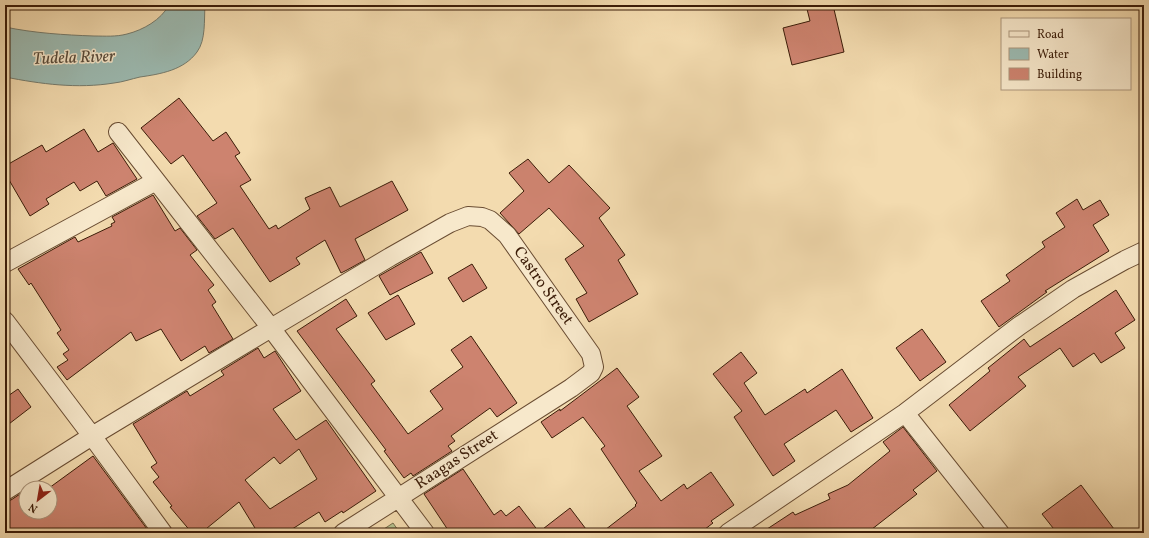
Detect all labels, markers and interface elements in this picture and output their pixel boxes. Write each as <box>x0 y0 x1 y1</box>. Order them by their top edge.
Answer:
legend <box>1001 18 1131 90</box>
text: Road <box>1037 27 1064 43</box>
water label: Tudela River <box>32 45 116 71</box>
text: Water <box>1037 47 1069 63</box>
text: Building <box>1037 67 1082 83</box>
street label: Castro Street <box>508 242 578 330</box>
street label: Raagas Street <box>411 425 503 495</box>
north arrow <box>18 480 58 520</box>
text: N <box>26 499 41 516</box>

